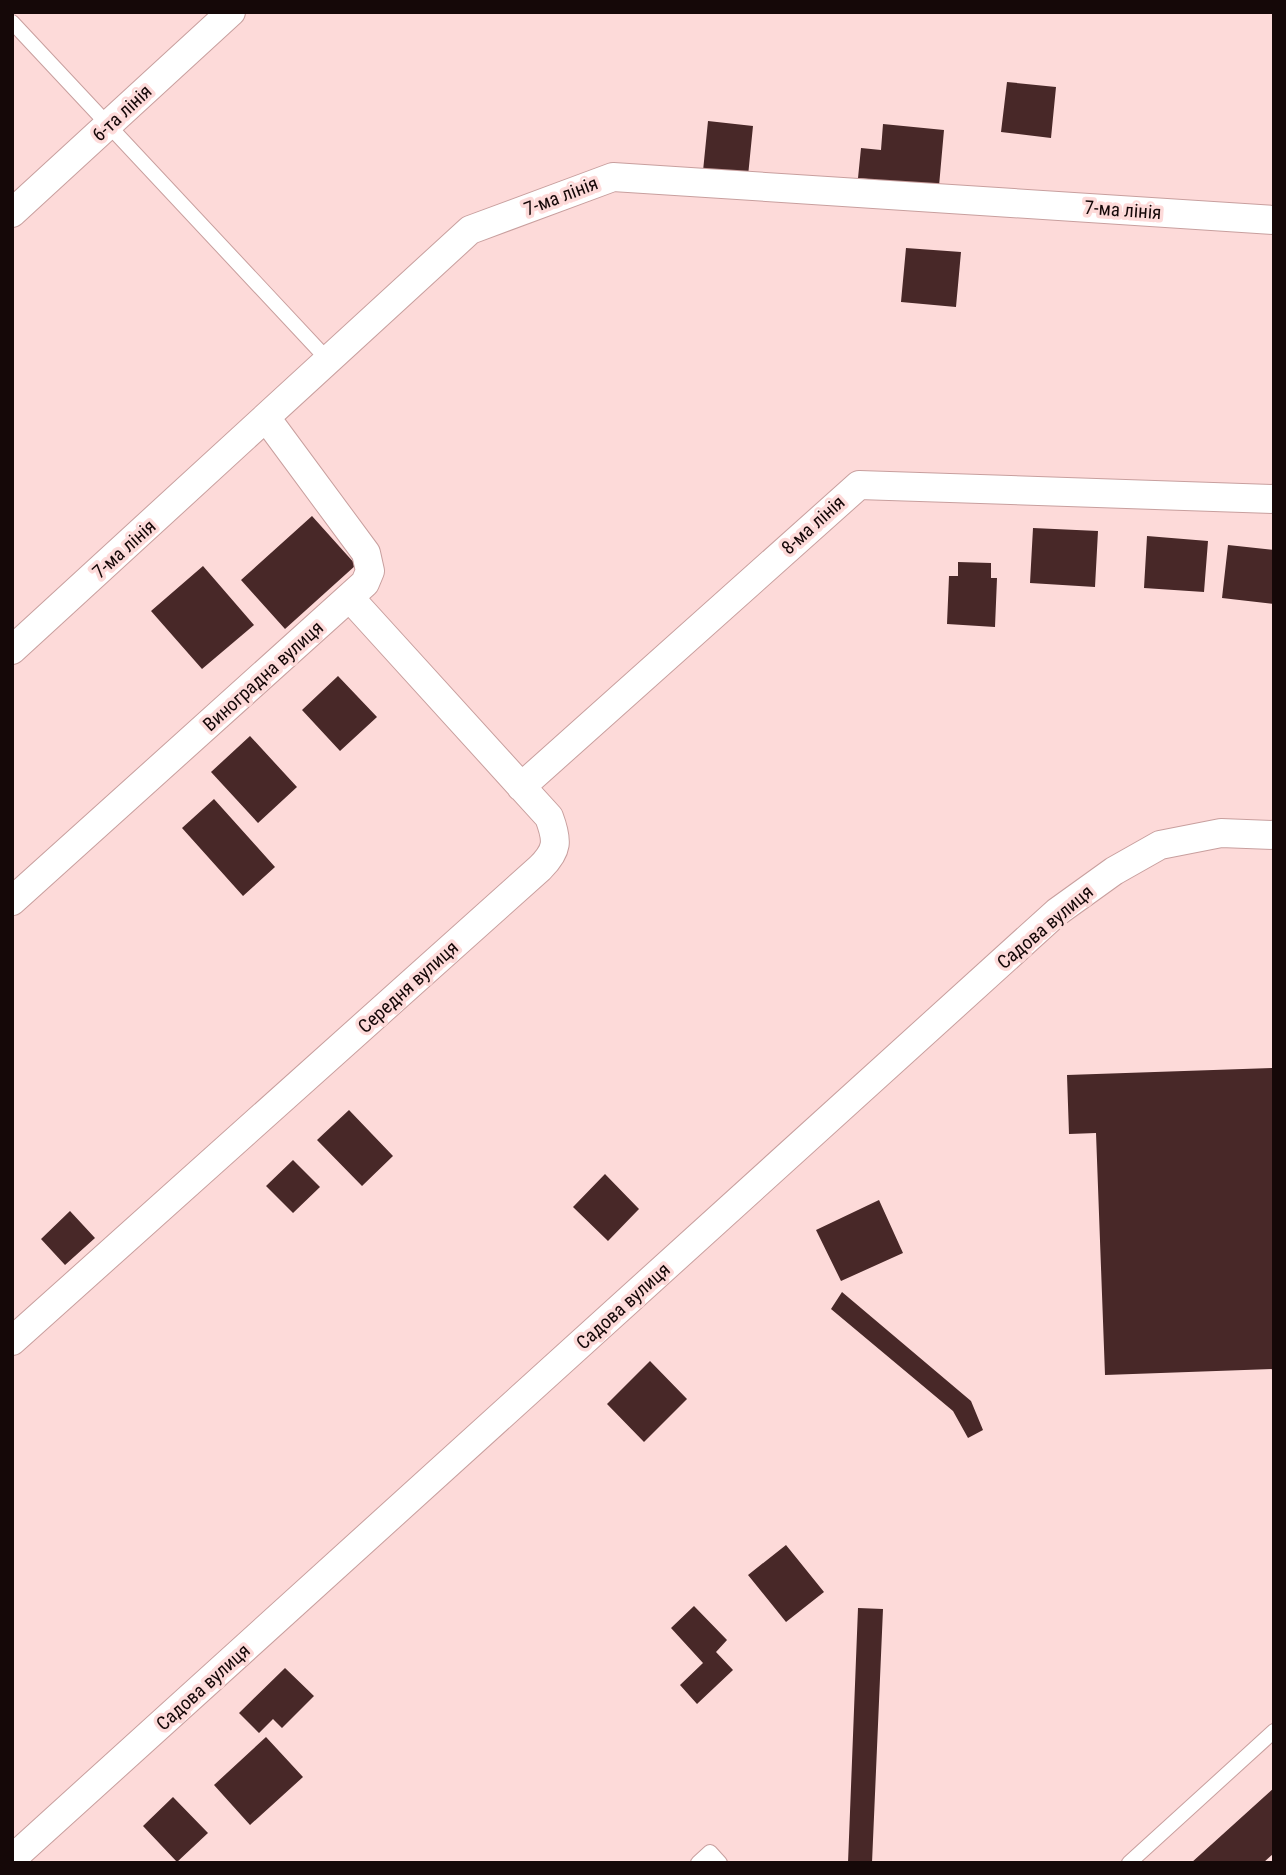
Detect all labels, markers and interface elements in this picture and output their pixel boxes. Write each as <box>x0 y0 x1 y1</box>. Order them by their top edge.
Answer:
street label: 6-та лінія <box>88 80 156 146</box>
street label: 7-ма лінія <box>521 171 601 221</box>
street label: 7-ма лінія <box>1084 196 1162 224</box>
street label: 8-ма лінія <box>777 491 849 559</box>
street label: 7-ма лінія <box>88 515 160 583</box>
street label: Виноградна вулиця <box>198 616 328 736</box>
street label: Садова вулиця <box>992 880 1098 974</box>
street label: Середня вулиця <box>353 936 463 1038</box>
street label: Садова вулиця <box>571 1258 675 1354</box>
street label: Садова вулиця <box>151 1639 255 1735</box>

